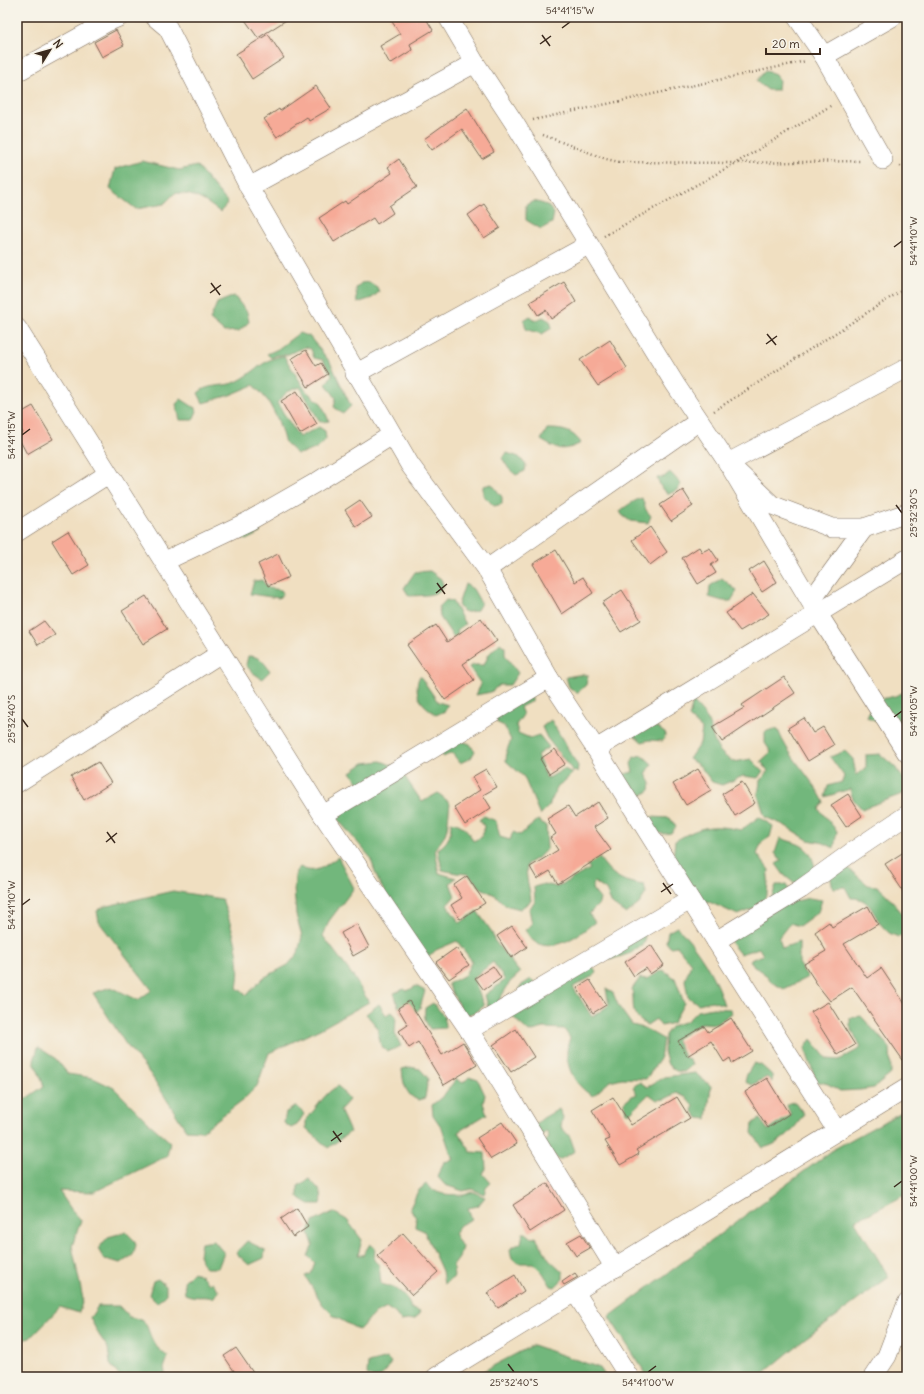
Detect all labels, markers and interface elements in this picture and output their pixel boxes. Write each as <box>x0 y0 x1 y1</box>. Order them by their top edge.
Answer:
text: 54°41'15"W <box>546 4 594 17</box>
north arrow <box>30 30 70 70</box>
scale bar <box>766 30 820 56</box>
text: 20 m <box>772 36 800 51</box>
text: N <box>50 37 66 51</box>
text: 54°41'10"W <box>907 216 920 266</box>
text: 54°41'15"W <box>5 411 18 459</box>
text: 25°32'30"S <box>907 488 920 537</box>
text: 54°41'05"W <box>907 685 920 737</box>
text: 25°32'40"S <box>5 694 18 743</box>
text: 54°41'10"W <box>5 880 18 930</box>
text: 54°41'00"W <box>907 1155 920 1207</box>
text: 25°32'40"S <box>490 1376 539 1389</box>
text: 54°41'00"W <box>622 1376 674 1389</box>

